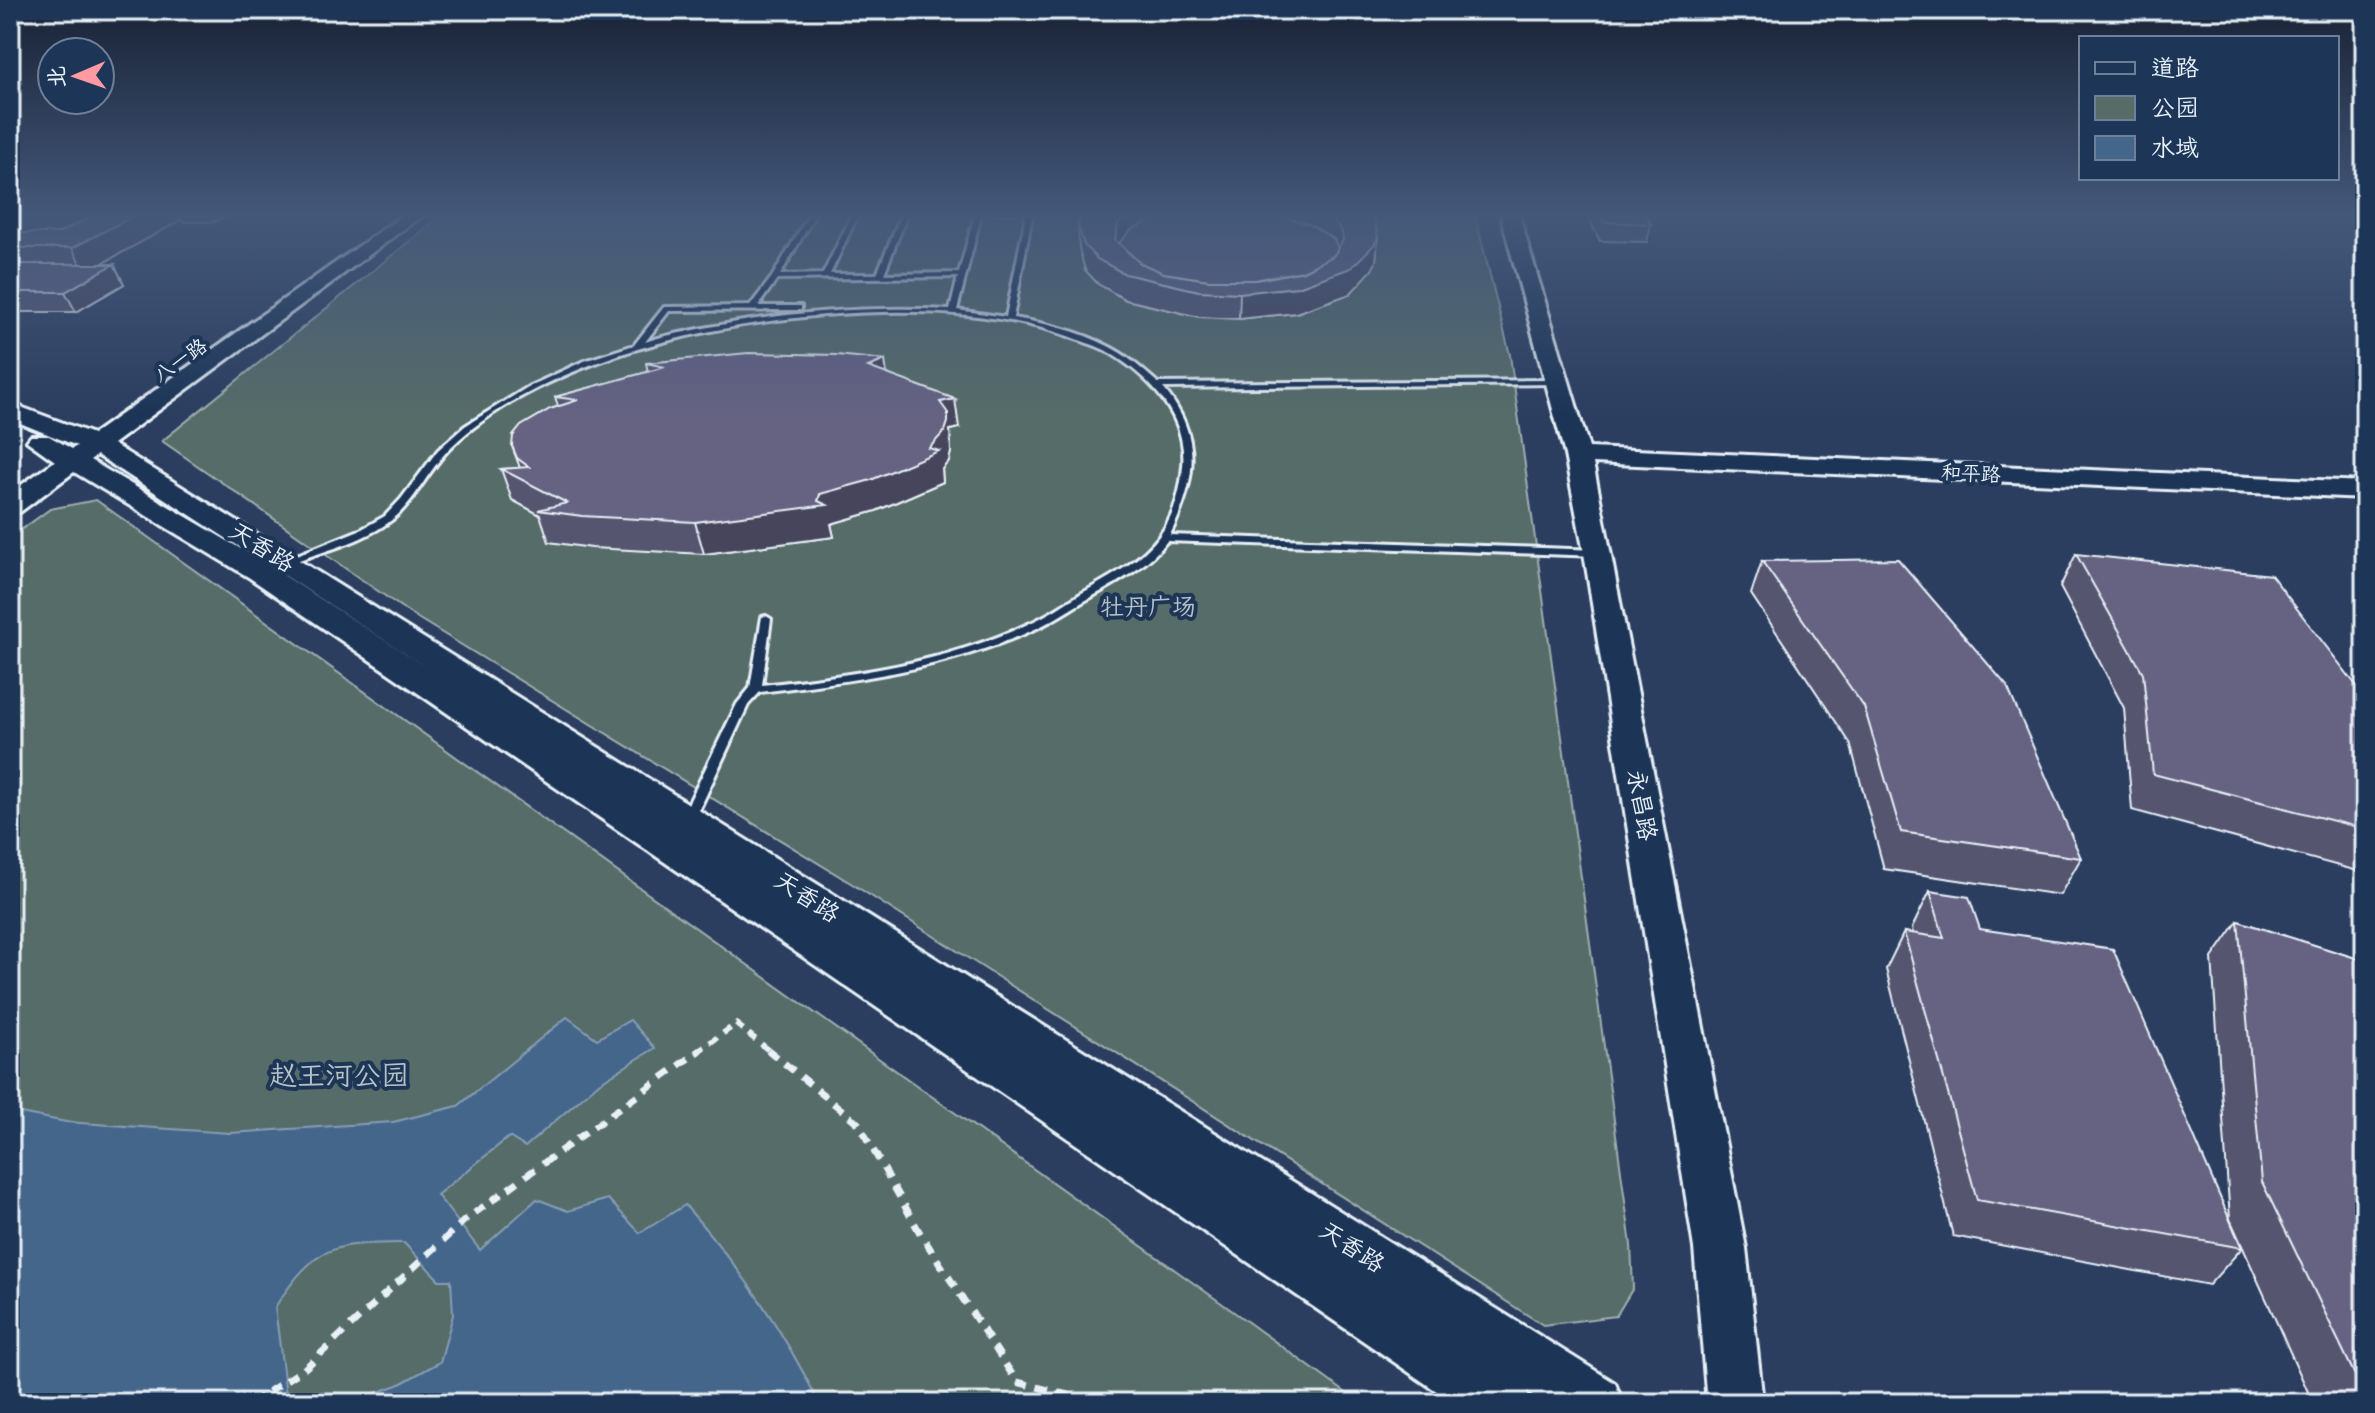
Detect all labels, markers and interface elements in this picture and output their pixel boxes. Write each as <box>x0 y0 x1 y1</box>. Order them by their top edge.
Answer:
north arrow <box>36 36 116 116</box>
legend <box>2079 36 2339 180</box>
text: 道路 <box>2151 52 2199 84</box>
text: 北 <box>42 65 71 88</box>
text: 公园 <box>2151 92 2199 124</box>
text: 水域 <box>2151 132 2199 164</box>
street label: 八一路 <box>148 332 213 388</box>
street label: 和平路 <box>1940 458 2003 488</box>
street label: 天香路 <box>223 514 301 580</box>
park label: 牡丹广场 <box>1100 591 1196 623</box>
street label: 永昌路 <box>1620 767 1664 843</box>
street label: 天香路 <box>768 864 846 930</box>
park label: 赵王河公园 <box>269 1056 409 1094</box>
street label: 天香路 <box>1313 1214 1391 1280</box>

